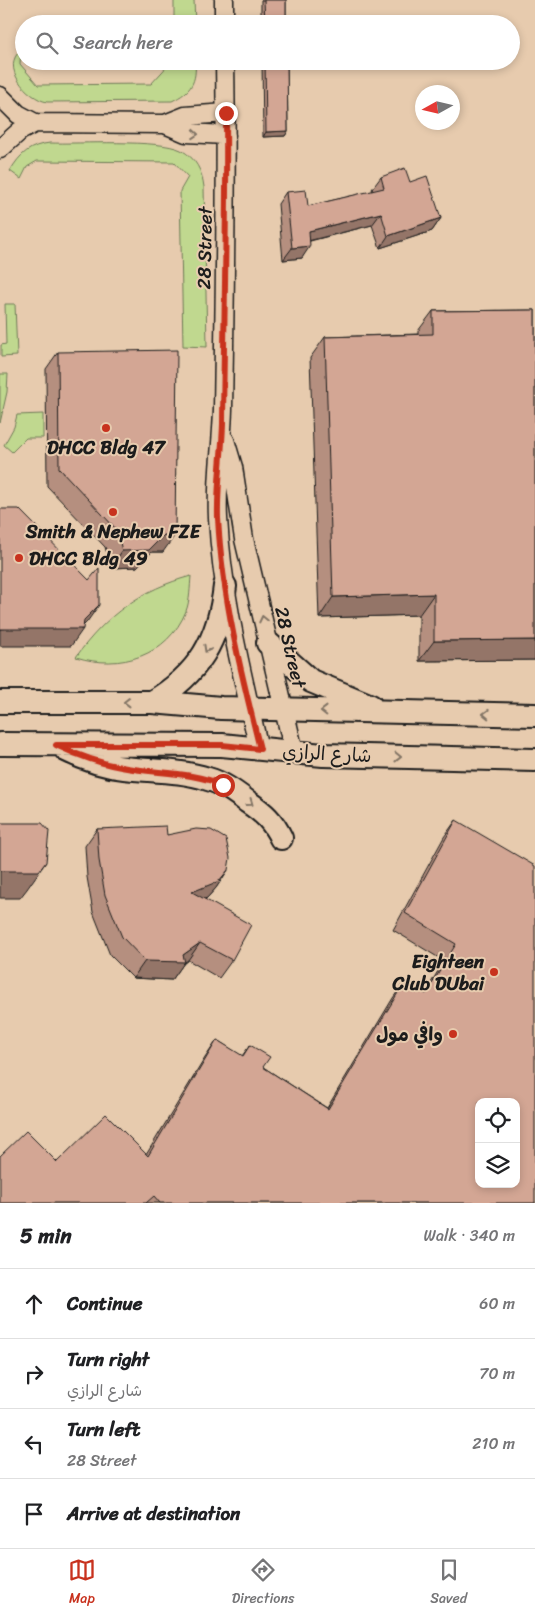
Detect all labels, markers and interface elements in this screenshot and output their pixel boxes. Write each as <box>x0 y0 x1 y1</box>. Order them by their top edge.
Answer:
search box <box>15 15 520 70</box>
text: Search here <box>73 26 173 59</box>
icon: search <box>33 29 61 57</box>
north arrow <box>415 85 460 130</box>
route end <box>215 102 238 125</box>
one-way arrow <box>191 128 199 139</box>
street label: 28 Street <box>187 205 222 290</box>
marker: DHCC Bldg 47 <box>100 422 112 434</box>
place label: DHCC Bldg 47 <box>47 431 167 464</box>
marker: Smith & Nephew FZE <box>107 506 119 518</box>
place label: Smith & Nephew FZE <box>25 515 202 548</box>
place label: DHCC Bldg 49 <box>29 542 148 575</box>
marker: DHCC Bldg 49 <box>13 552 25 564</box>
street label: 28 Street <box>265 603 316 692</box>
one-way arrow <box>258 614 269 623</box>
one-way arrow <box>203 643 213 652</box>
one-way arrow <box>122 697 130 707</box>
one-way arrow <box>320 706 328 716</box>
one-way arrow <box>482 709 490 720</box>
street label: شارع الرازي <box>282 735 372 772</box>
one-way arrow <box>394 752 402 762</box>
route start <box>212 774 235 797</box>
one-way arrow <box>244 797 254 806</box>
place label: Eighteen Club DUbai <box>392 945 485 1000</box>
marker: Eighteen Club DUbai <box>488 966 500 978</box>
place label: وافي مول <box>376 1018 443 1051</box>
marker: وافي مول <box>447 1028 459 1040</box>
map controls <box>475 1098 520 1188</box>
button: locate <box>475 1098 520 1143</box>
button: layers <box>475 1143 520 1188</box>
text: 5 min <box>20 1217 72 1255</box>
text: Walk · 340 m <box>424 1221 515 1250</box>
text: Continue <box>67 1287 143 1320</box>
text: 60 m <box>479 1289 515 1318</box>
icon: ahead <box>20 1290 48 1318</box>
text: Turn right <box>67 1343 149 1376</box>
text: 70 m <box>479 1359 515 1388</box>
icon: right <box>20 1360 48 1388</box>
text: شارع الرازي <box>67 1376 142 1405</box>
text: Turn left <box>67 1413 140 1446</box>
text: 210 m <box>472 1429 515 1458</box>
icon: left <box>20 1430 48 1458</box>
text: 28 Street <box>67 1446 137 1475</box>
text: Arrive at destination <box>67 1497 240 1530</box>
icon: arrive <box>20 1500 48 1528</box>
tab: Map <box>68 1556 96 1611</box>
tab: Directions <box>232 1556 294 1611</box>
tab: Saved <box>430 1556 467 1611</box>

